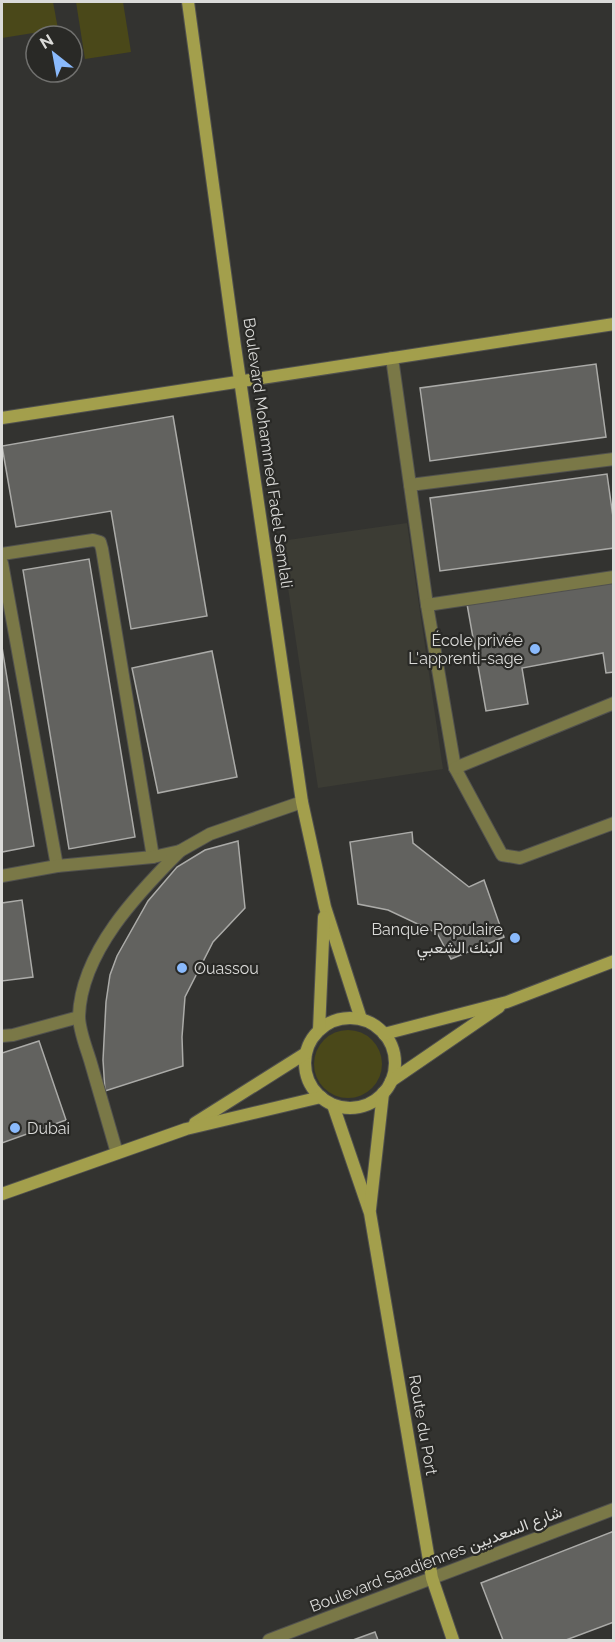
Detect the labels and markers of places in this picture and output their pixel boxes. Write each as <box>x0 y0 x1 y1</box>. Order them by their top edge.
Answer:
place label: École privée L'apprenti-sage <box>408 630 523 668</box>
marker: École privée L'apprenti-sage <box>528 642 542 656</box>
place label: Banque Populaire البنك الشعبي <box>371 920 503 961</box>
marker: Banque Populaire البنك الشعبي <box>508 931 522 945</box>
place label: Ouassou <box>194 959 259 978</box>
marker: Ouassou <box>175 961 189 975</box>
place label: Dubai <box>27 1119 70 1138</box>
marker: Dubai <box>8 1121 22 1135</box>

